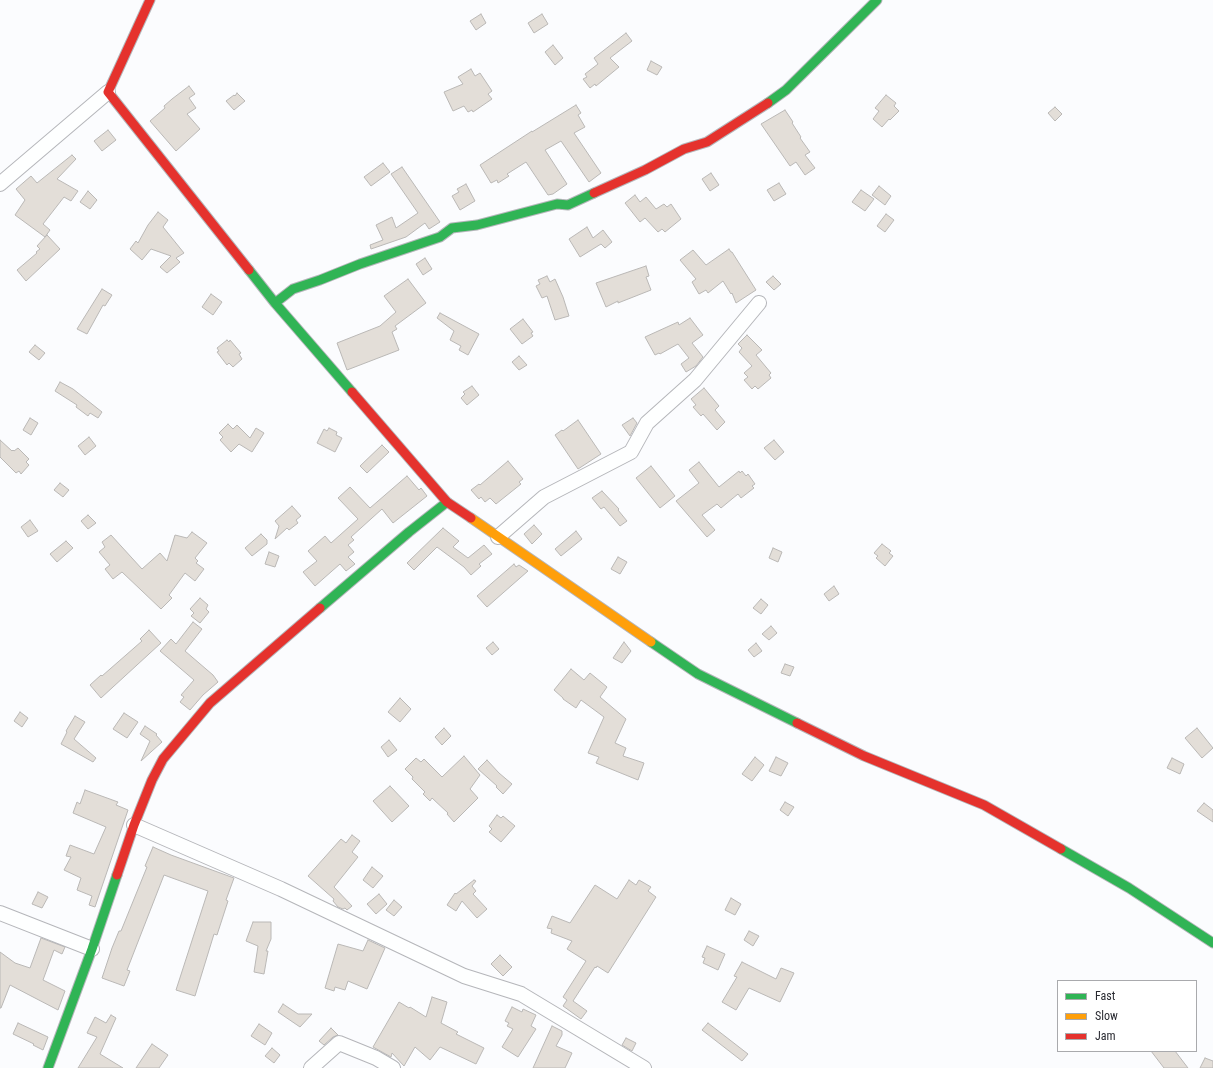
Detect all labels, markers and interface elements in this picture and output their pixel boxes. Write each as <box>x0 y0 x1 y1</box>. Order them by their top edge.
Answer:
legend <box>1057 980 1197 1052</box>
text: Fast <box>1095 989 1115 1003</box>
text: Slow <box>1095 1009 1118 1023</box>
text: Jam <box>1095 1029 1116 1043</box>

